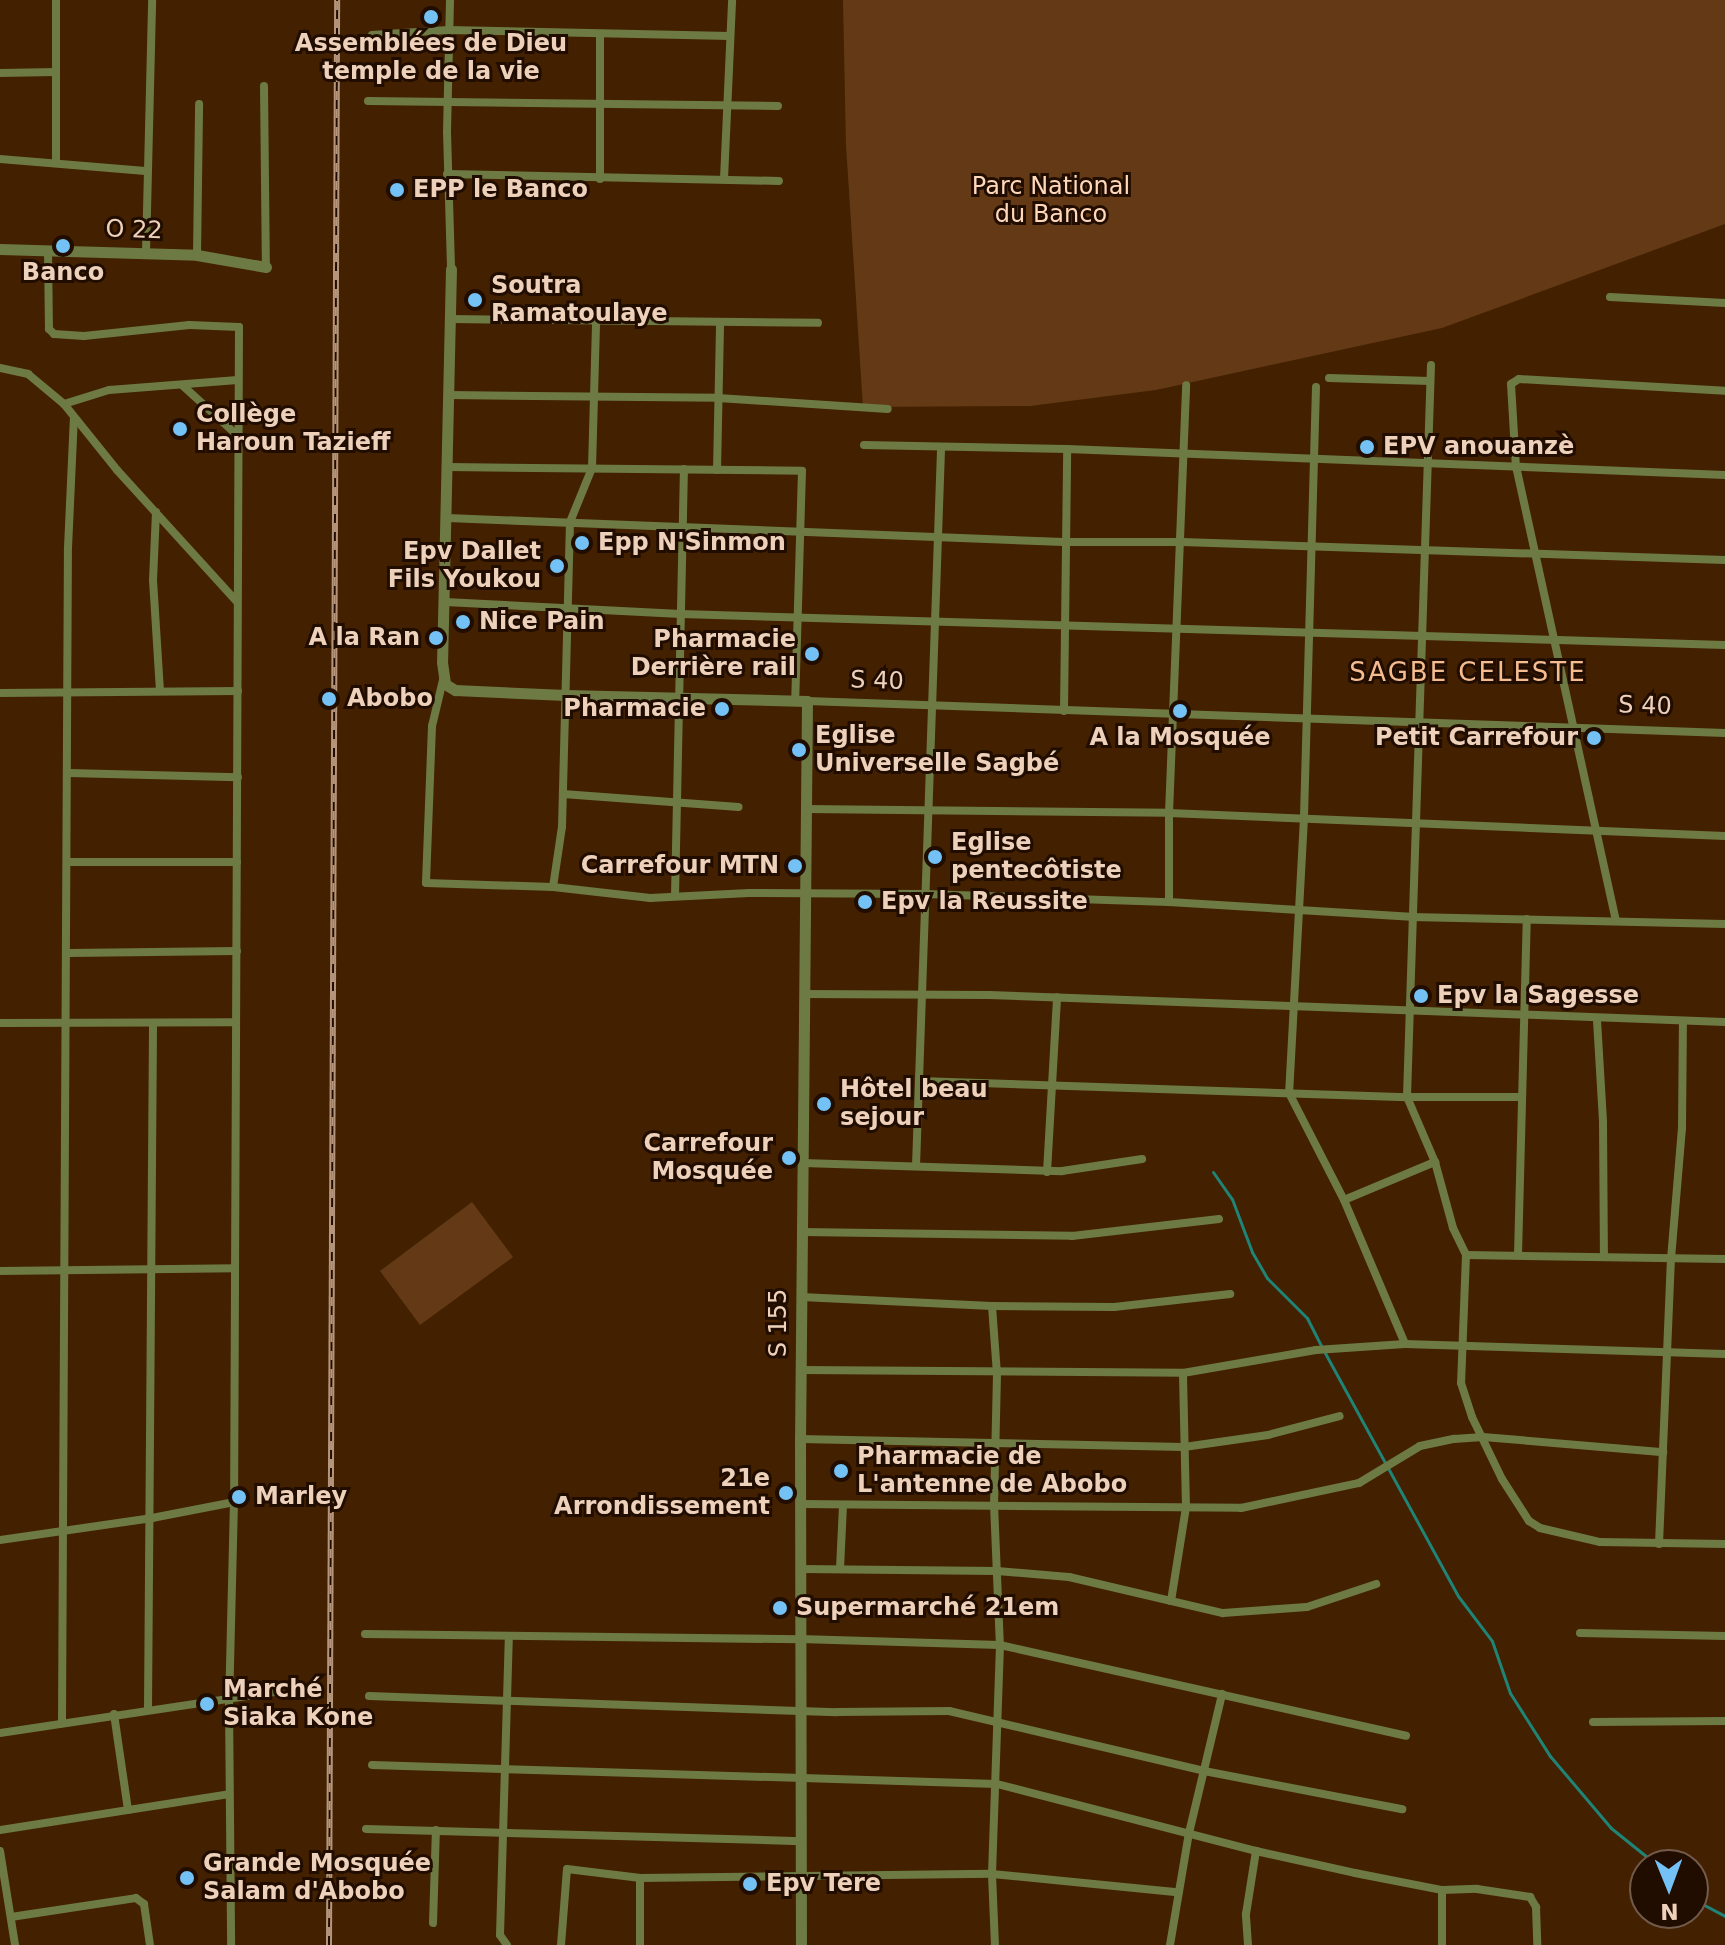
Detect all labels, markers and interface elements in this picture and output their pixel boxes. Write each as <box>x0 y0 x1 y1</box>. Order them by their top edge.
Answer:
marker: Assemblées de Dieu temple de la vie <box>422 8 440 26</box>
place label: Assemblées de Dieu temple de la vie <box>295 30 567 86</box>
park label: Parc National du Banco <box>972 173 1130 229</box>
place label: EPP le Banco <box>413 176 588 204</box>
marker: EPP le Banco <box>388 181 406 199</box>
street label: O 22 <box>105 215 163 245</box>
marker: Banco <box>54 237 72 255</box>
place label: Banco <box>22 259 104 287</box>
place label: Soutra Ramatoulaye <box>491 272 668 328</box>
marker: Soutra Ramatoulaye <box>466 291 484 309</box>
place label: Collège Haroun Tazieff <box>196 401 391 457</box>
marker: Collège Haroun Tazieff <box>171 420 189 438</box>
place label: EPV anouanzè <box>1383 433 1574 461</box>
marker: EPV anouanzè <box>1358 438 1376 456</box>
place label: Epp N'Sinmon <box>598 529 786 557</box>
marker: Epp N'Sinmon <box>573 534 591 552</box>
place label: Epv Dallet Fils Youkou <box>388 538 541 594</box>
marker: Epv Dallet Fils Youkou <box>548 557 566 575</box>
place label: Nice Pain <box>479 608 605 636</box>
marker: Nice Pain <box>454 613 472 631</box>
place label: A la Ran <box>309 624 420 652</box>
place label: Pharmacie Derrière rail <box>631 626 796 682</box>
marker: A la Ran <box>427 629 445 647</box>
marker: Pharmacie Derrière rail <box>803 645 821 663</box>
district label: SAGBE CELESTE <box>1349 657 1587 689</box>
street label: S 40 <box>850 666 904 696</box>
place label: Abobo <box>347 685 433 713</box>
marker: Abobo <box>318 688 340 710</box>
street label: S 40 <box>1618 691 1672 721</box>
place label: Pharmacie <box>563 695 706 723</box>
marker: Pharmacie <box>713 700 731 718</box>
marker: A la Mosquée <box>1171 702 1189 720</box>
place label: Eglise Universelle Sagbé <box>815 722 1059 778</box>
place label: A la Mosquée <box>1089 724 1271 752</box>
place label: Petit Carrefour <box>1375 724 1578 752</box>
marker: Petit Carrefour <box>1585 729 1603 747</box>
marker: Eglise Universelle Sagbé <box>790 741 808 759</box>
place label: Eglise pentecôtiste <box>951 829 1122 885</box>
marker: Eglise pentecôtiste <box>926 848 944 866</box>
place label: Carrefour MTN <box>581 852 779 880</box>
marker: Carrefour MTN <box>786 857 804 875</box>
place label: Epv la Reussite <box>881 888 1088 916</box>
marker: Epv la Reussite <box>856 893 874 911</box>
place label: Epv la Sagesse <box>1437 982 1639 1010</box>
marker: Epv la Sagesse <box>1412 987 1430 1005</box>
place label: Hôtel beau sejour <box>840 1076 988 1132</box>
marker: Hôtel beau sejour <box>815 1095 833 1113</box>
place label: Carrefour Mosquée <box>643 1130 773 1186</box>
marker: Carrefour Mosquée <box>780 1149 798 1167</box>
street label: S 155 <box>765 1289 793 1357</box>
place label: Pharmacie de L'antenne de Abobo <box>857 1443 1127 1499</box>
marker: Pharmacie de L'antenne de Abobo <box>832 1462 850 1480</box>
place label: 21e Arrondissement <box>554 1465 770 1521</box>
place label: Marley <box>255 1483 347 1511</box>
marker: 21e Arrondissement <box>777 1484 795 1502</box>
marker: Marley <box>230 1488 248 1506</box>
place label: Supermarché 21em <box>796 1594 1059 1622</box>
marker: Supermarché 21em <box>771 1599 789 1617</box>
place label: Marché Siaka Kone <box>223 1676 373 1732</box>
marker: Marché Siaka Kone <box>198 1695 216 1713</box>
north arrow <box>1629 1849 1709 1929</box>
place label: Grande Mosquée Salam d'Abobo <box>203 1850 431 1906</box>
marker: Grande Mosquée Salam d'Abobo <box>178 1869 196 1887</box>
place label: Epv Tere <box>766 1870 881 1898</box>
marker: Epv Tere <box>741 1875 759 1893</box>
text: N <box>1660 1899 1679 1924</box>

